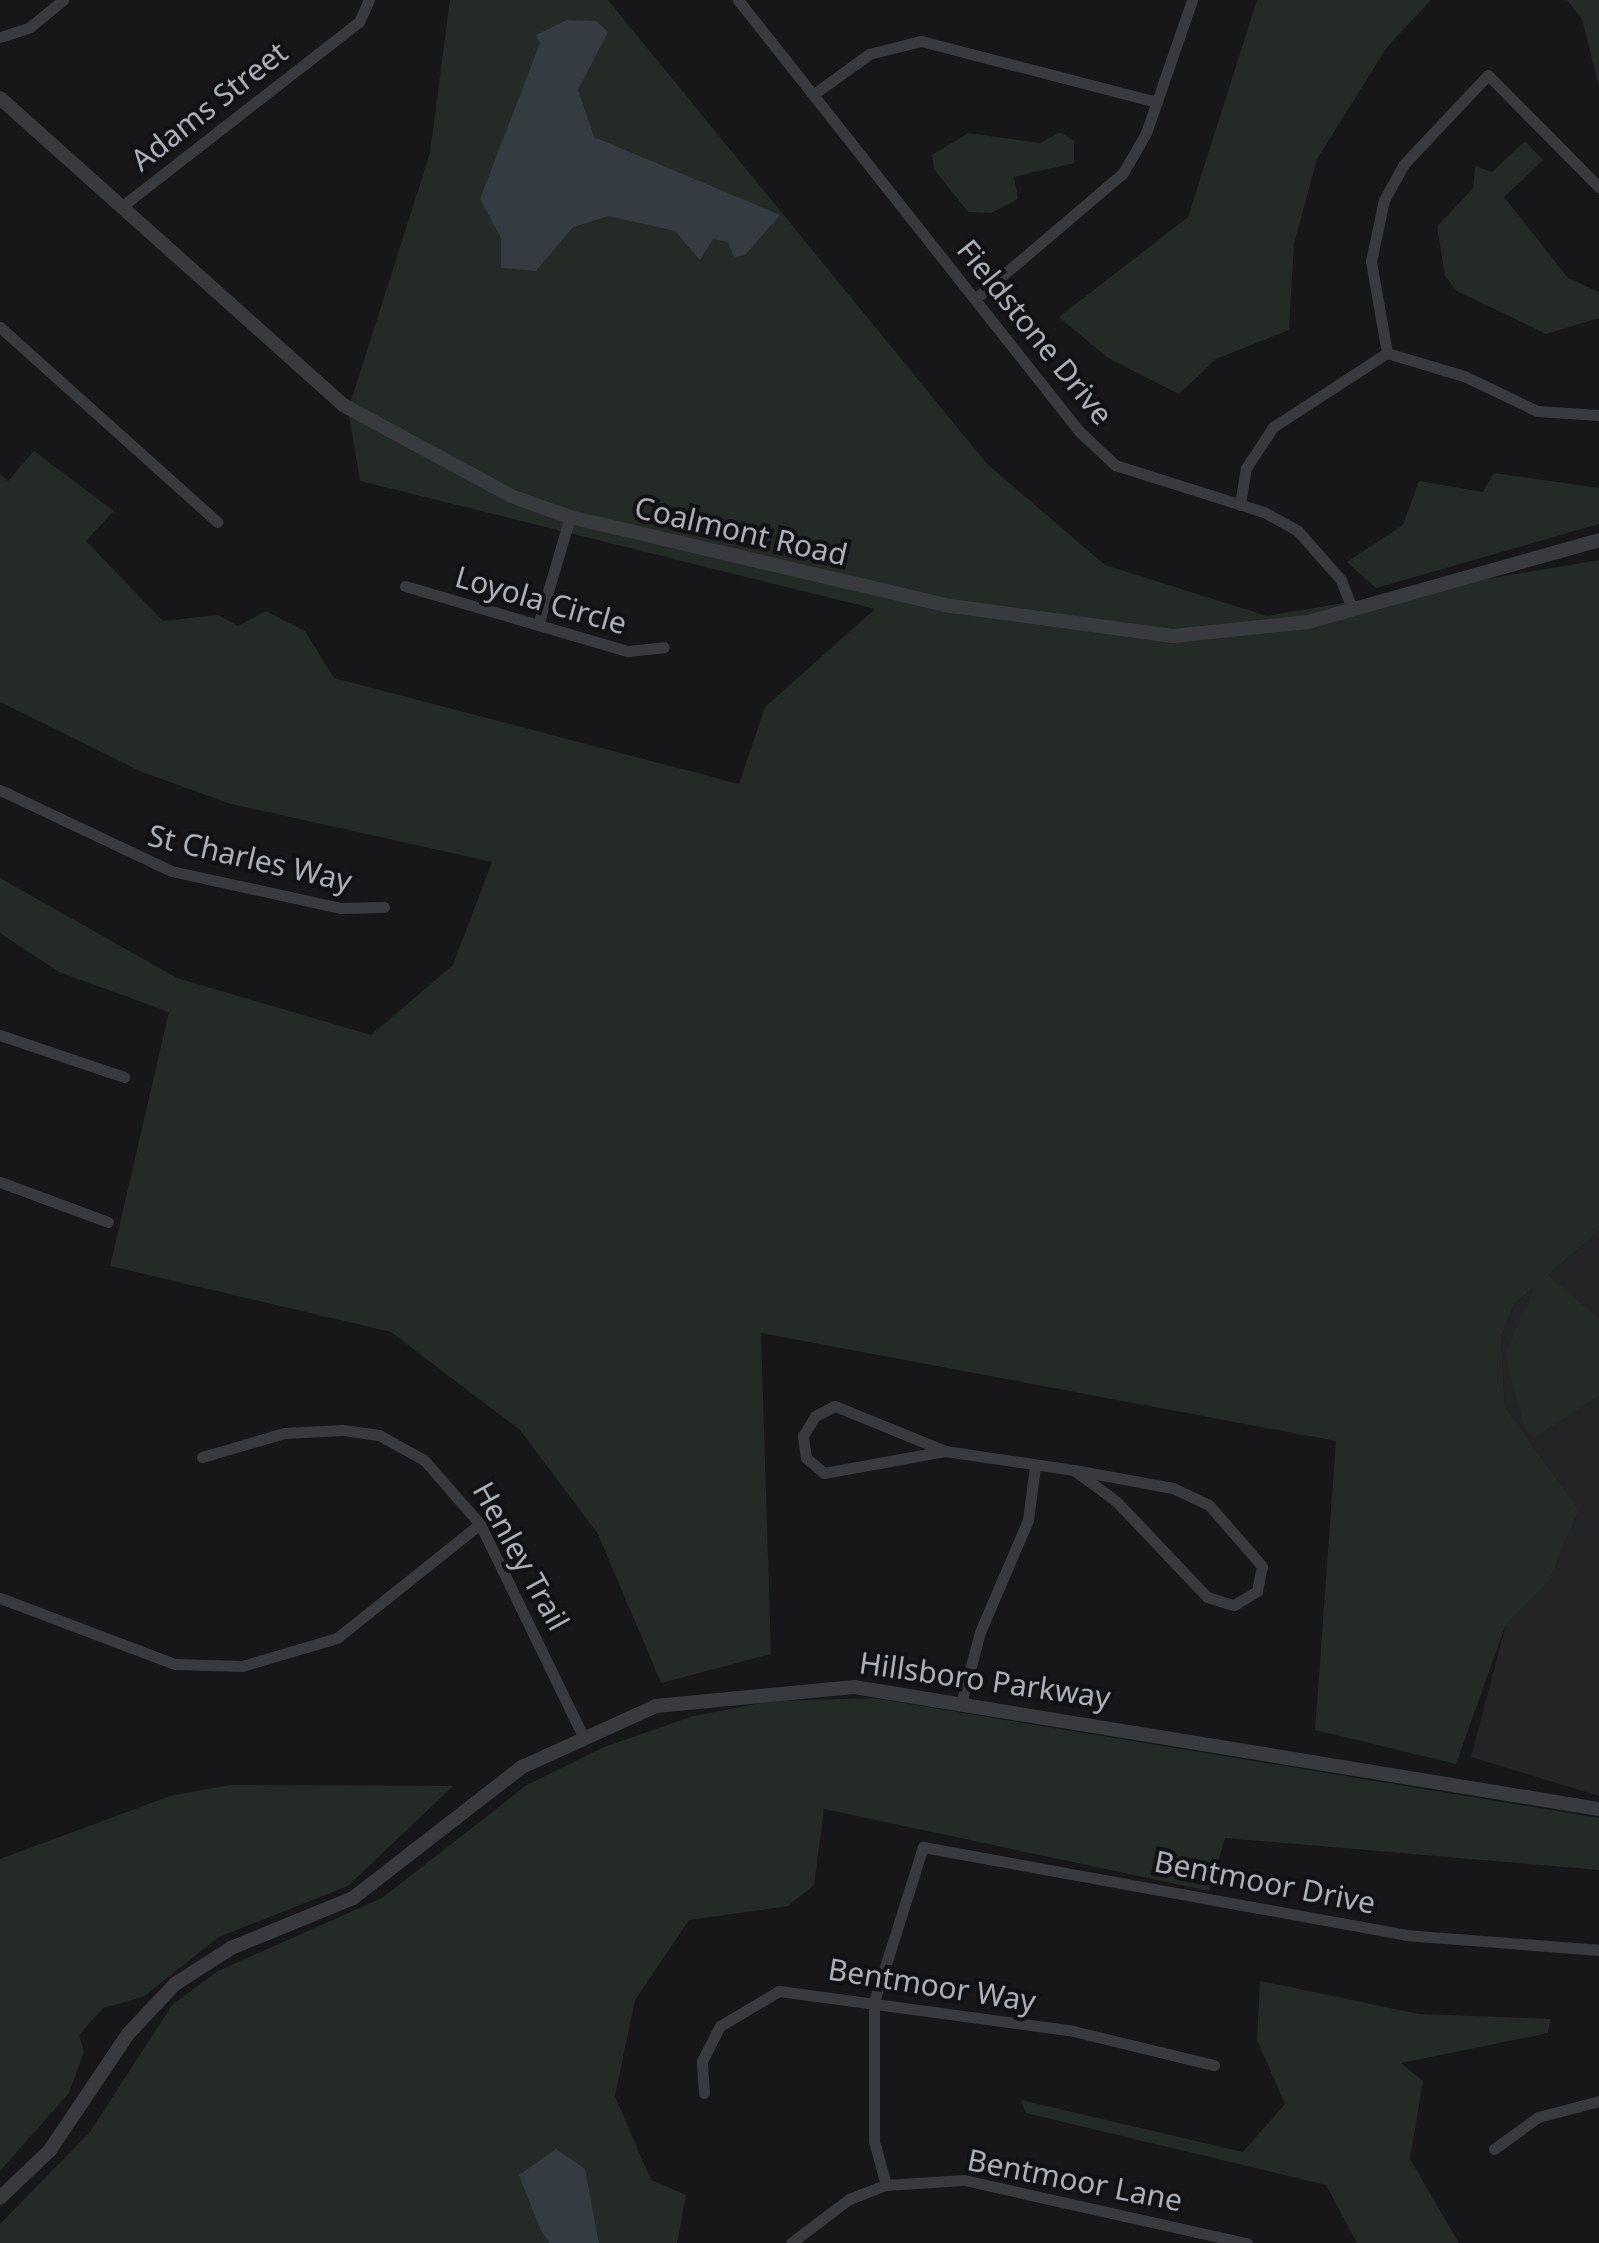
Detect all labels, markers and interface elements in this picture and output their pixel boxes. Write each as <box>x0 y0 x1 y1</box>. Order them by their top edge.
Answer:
street label: Adams Street <box>124 34 294 178</box>
street label: Fieldstone Drive <box>950 232 1120 432</box>
street label: Coalmont Road <box>631 489 851 573</box>
street label: Loyola Circle <box>451 558 631 642</box>
street label: St Charles Way <box>145 817 355 899</box>
street label: Henley Trail <box>465 1475 577 1637</box>
street label: Hillsboro Parkway <box>857 1645 1113 1715</box>
street label: Bentmoor Drive <box>1151 1843 1379 1921</box>
street label: Bentmoor Way <box>826 1951 1038 2019</box>
street label: Bentmoor Lane <box>964 2142 1186 2218</box>

